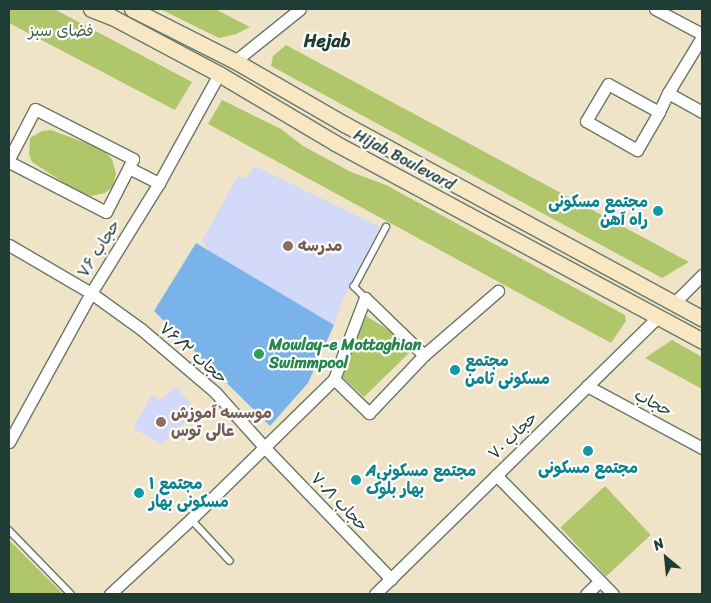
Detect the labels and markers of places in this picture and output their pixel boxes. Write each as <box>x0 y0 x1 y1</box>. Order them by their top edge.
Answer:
place label: مجتمع مسکونی راه آهن <box>548 192 648 230</box>
marker: مجتمع مسکونی راه آهن <box>652 205 664 217</box>
place label: مدرسه <box>298 236 343 256</box>
marker: مدرسه <box>282 240 294 252</box>
place label: Mowlay-e Mottaghian Swimmpool <box>269 335 421 373</box>
marker: Mowlay-e Mottaghian Swimmpool <box>253 348 265 360</box>
place label: مجتمع مسکونی ثامن <box>465 351 550 389</box>
marker: مجتمع مسکونی ثامن <box>449 364 461 376</box>
place label: موسسه آموزش عالی توس <box>171 403 272 441</box>
marker: موسسه آموزش عالی توس <box>155 416 167 428</box>
marker: مجتمع مسکونی <box>582 445 594 457</box>
place label: مجتمع مسکونی <box>538 458 638 478</box>
place label: Aمجتمع مسکونی بهار بلوک <box>366 461 476 499</box>
place label: ۱ مجتمع مسکونی بهار <box>149 474 229 512</box>
marker: Aمجتمع مسکونی بهار بلوک <box>350 474 362 486</box>
marker: ۱ مجتمع مسکونی بهار <box>133 487 145 499</box>

